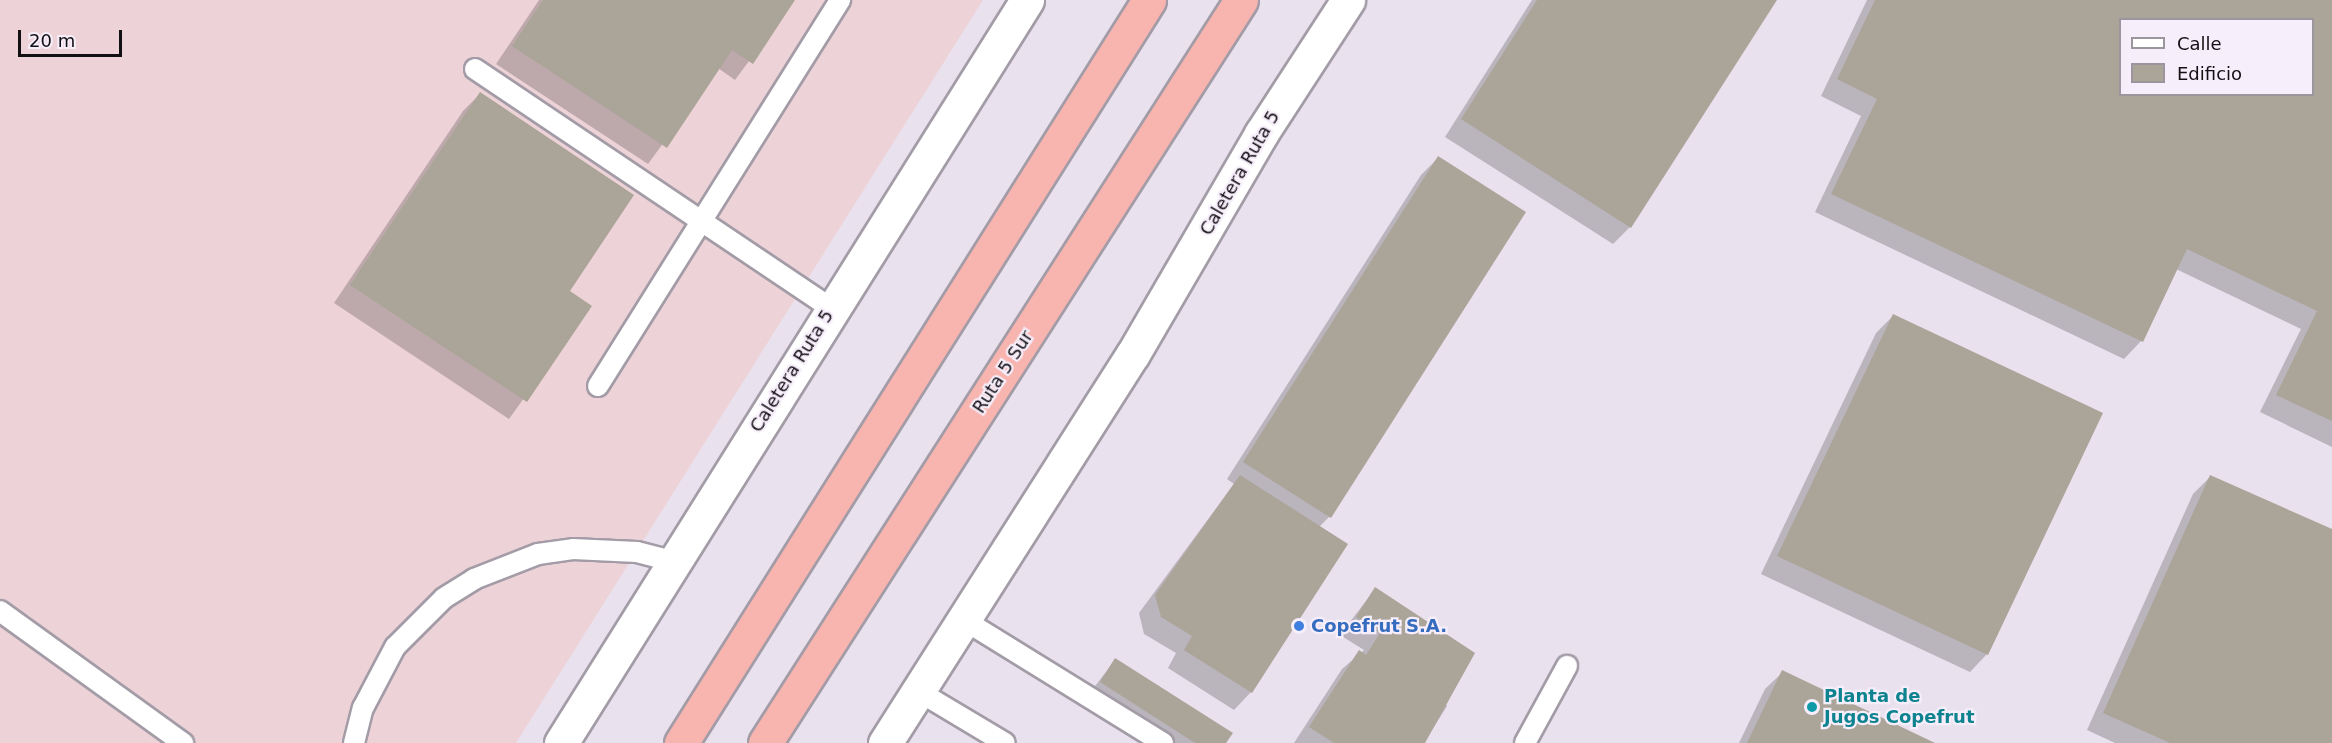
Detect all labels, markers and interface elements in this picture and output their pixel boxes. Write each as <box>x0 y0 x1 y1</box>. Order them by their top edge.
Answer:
scale bar <box>21 18 124 56</box>
legend <box>2119 18 2314 96</box>
text: 20 m <box>29 30 75 51</box>
text: Calle <box>2177 33 2222 54</box>
text: Edificio <box>2177 63 2242 84</box>
street label: Caletera Ruta 5 <box>1196 107 1284 239</box>
street label: Caletera Ruta 5 <box>746 306 838 436</box>
street label: Ruta 5 Sur <box>968 327 1038 417</box>
place label: Copefrut S.A. <box>1311 615 1447 637</box>
marker: Copefrut S.A. <box>1292 619 1306 633</box>
place label: Planta de Jugos Copefrut <box>1824 686 1975 728</box>
marker: Planta de Jugos Copefrut <box>1805 700 1819 714</box>

